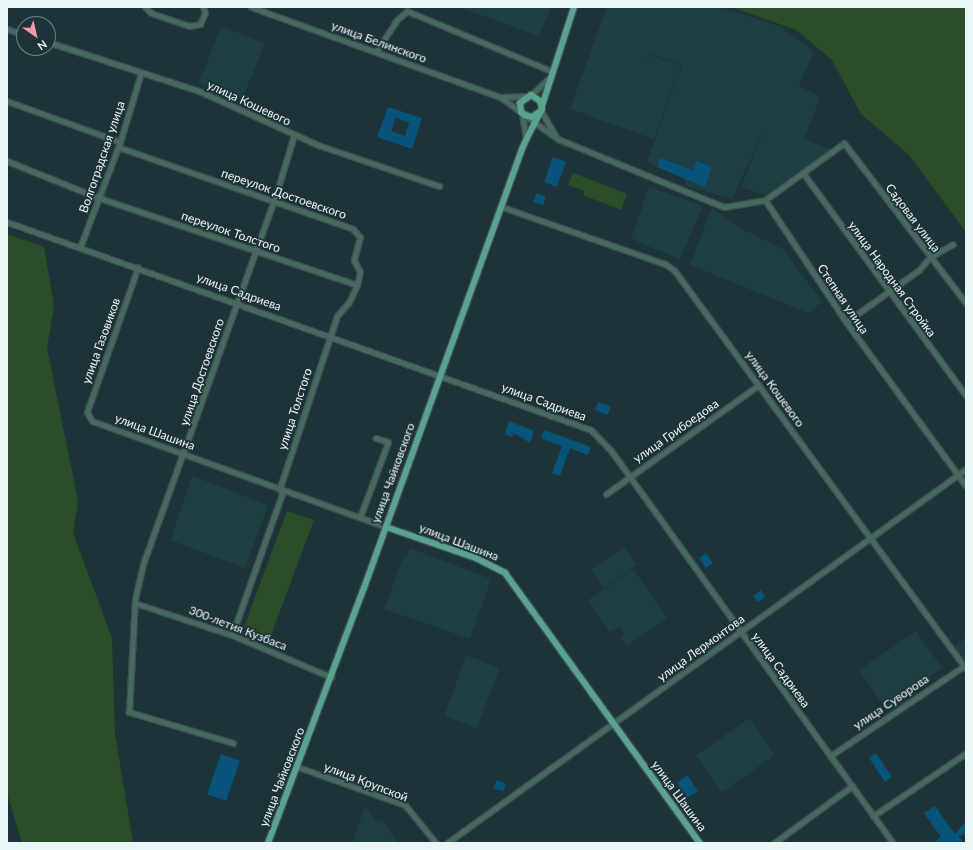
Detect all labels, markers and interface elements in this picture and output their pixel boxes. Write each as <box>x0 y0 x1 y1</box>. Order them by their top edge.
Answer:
north arrow <box>16 16 56 56</box>
street label: улица Белинского <box>329 18 429 66</box>
text: N <box>35 38 50 53</box>
street label: улица Кошевого <box>205 77 293 129</box>
street label: Волгоградская улица <box>76 99 128 215</box>
street label: переулок Достоевского <box>220 166 348 222</box>
street label: Садовая улица <box>883 181 943 255</box>
street label: переулок Толстого <box>180 208 282 256</box>
street label: улица Народная Стройка <box>845 218 939 340</box>
street label: Степная улица <box>814 261 872 337</box>
street label: улица Садриева <box>195 270 283 314</box>
street label: улица Газовиков <box>79 296 123 386</box>
street label: улица Достоевского <box>177 317 227 427</box>
street label: улица Кошевого <box>743 348 807 430</box>
street label: улица Толстого <box>275 366 315 452</box>
street label: улица Садриева <box>500 380 588 424</box>
street label: улица Грибоедова <box>631 396 721 466</box>
street label: улица Шашина <box>113 411 197 453</box>
street label: улица Чайковского <box>368 421 418 525</box>
street label: улица Шашина <box>417 520 501 564</box>
street label: 300-летия Кузбаса <box>187 603 289 653</box>
street label: улица Лермонтова <box>655 612 747 684</box>
street label: улица Садриева <box>749 630 813 710</box>
street label: улица Суворова <box>850 671 932 733</box>
street label: улица Чайковского <box>256 725 308 829</box>
street label: улица Шашина <box>648 758 710 834</box>
street label: улица Крупской <box>322 759 410 805</box>

